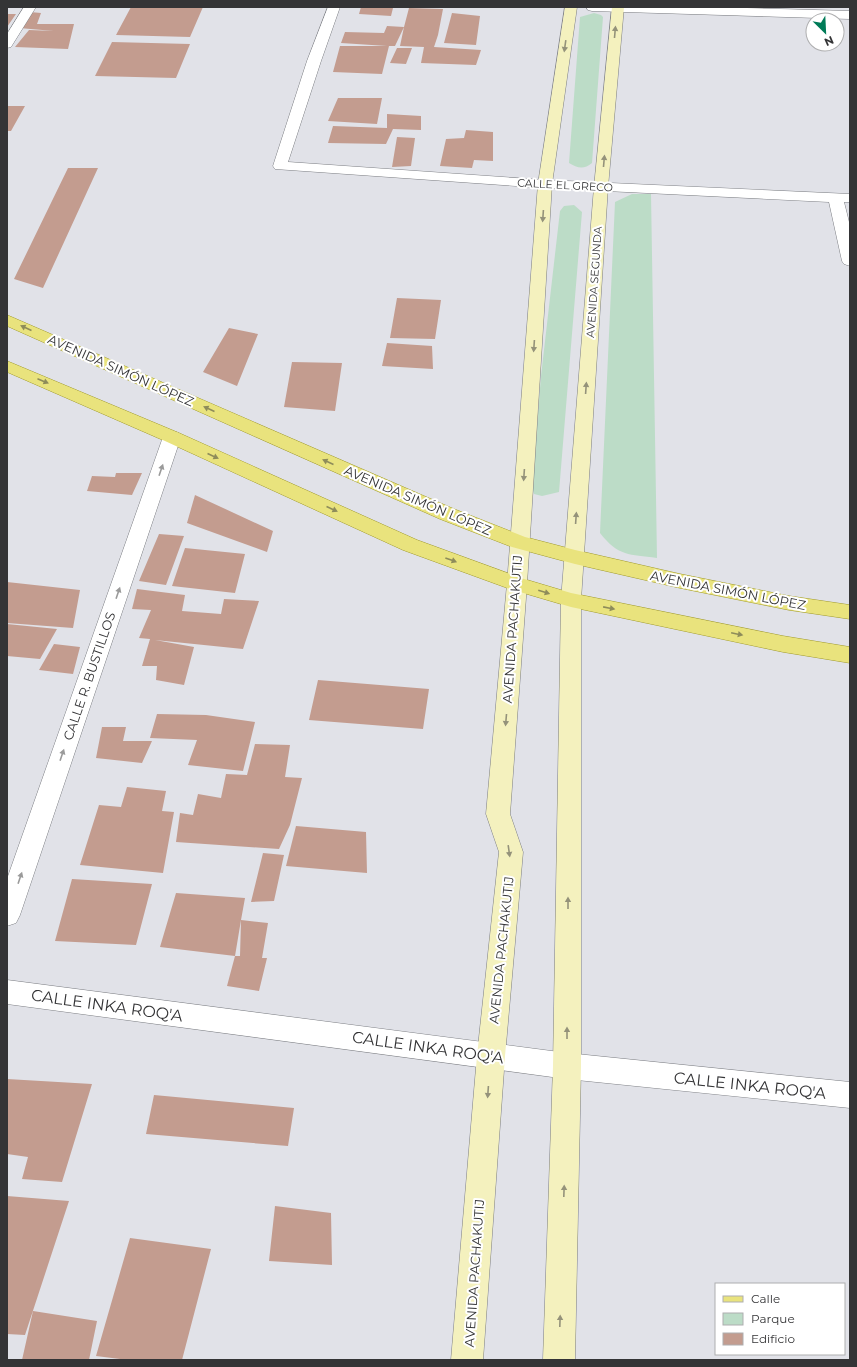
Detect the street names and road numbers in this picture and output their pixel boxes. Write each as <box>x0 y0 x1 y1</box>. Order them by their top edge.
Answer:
street label: CALLE EL GRECO <box>517 176 613 194</box>
street label: AVENIDA SEGUNDA <box>583 226 605 338</box>
street label: AVENIDA SIMÓN LÓPEZ <box>45 331 197 410</box>
street label: AVENIDA SIMÓN LÓPEZ <box>342 462 494 538</box>
street label: AVENIDA PACHAKUTIJ <box>499 554 525 704</box>
street label: AVENIDA SIMÓN LÓPEZ <box>649 567 808 613</box>
street label: CALLE R. BUSTILLOS <box>60 610 118 742</box>
street label: AVENIDA PACHAKUTIJ <box>485 875 517 1025</box>
street label: CALLE INKA ROQ'A <box>30 985 184 1026</box>
street label: CALLE INKA ROQ'A <box>351 1027 505 1068</box>
street label: CALLE INKA ROQ'A <box>673 1068 827 1103</box>
street label: AVENIDA PACHAKUTIJ <box>461 1198 487 1348</box>

